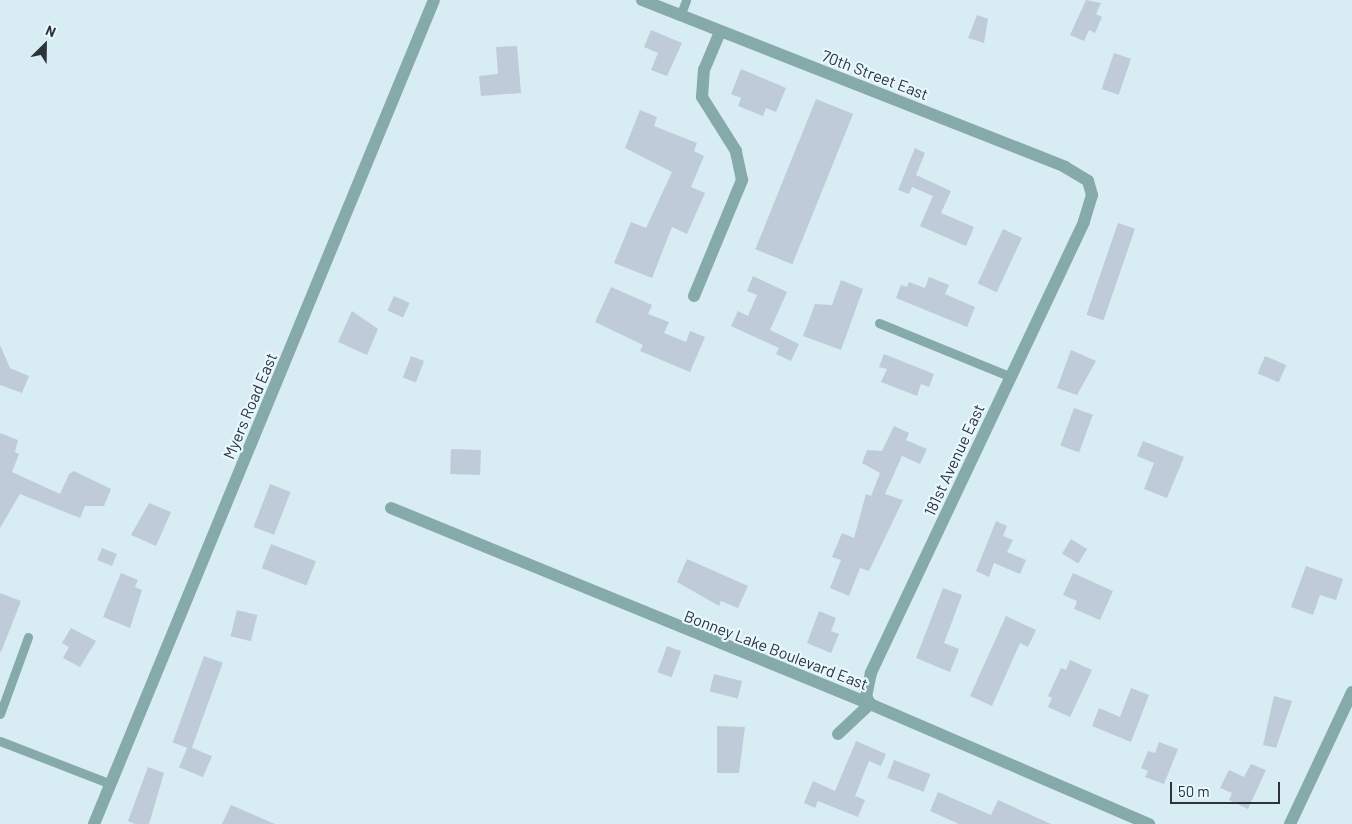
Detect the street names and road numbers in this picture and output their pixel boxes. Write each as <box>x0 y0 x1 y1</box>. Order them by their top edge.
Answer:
street label: 70th Street East <box>819 46 931 104</box>
street label: Myers Road East <box>219 350 281 462</box>
street label: 181st Avenue East <box>920 401 988 519</box>
street label: Bonney Lake Boulevard East <box>681 606 871 694</box>

